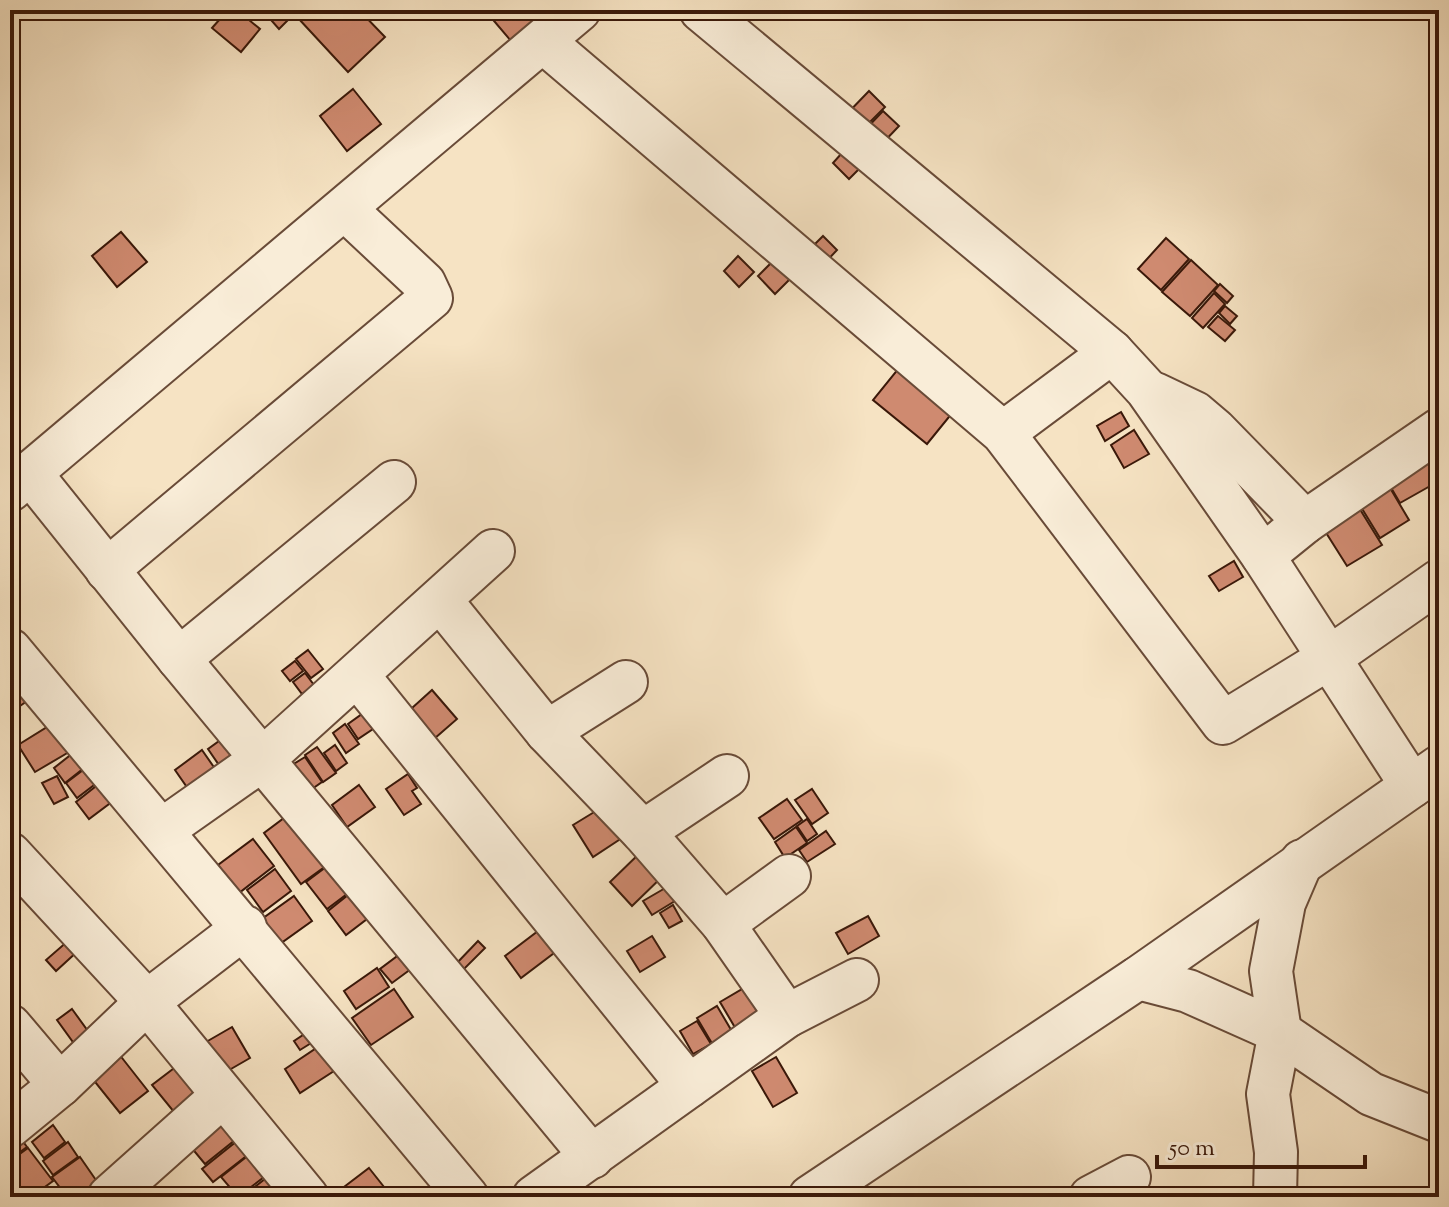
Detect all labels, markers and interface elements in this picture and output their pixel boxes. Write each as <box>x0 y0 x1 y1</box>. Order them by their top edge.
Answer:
scale bar <box>1157 1119 1365 1169</box>
text: 50 m <box>1167 1132 1215 1166</box>

